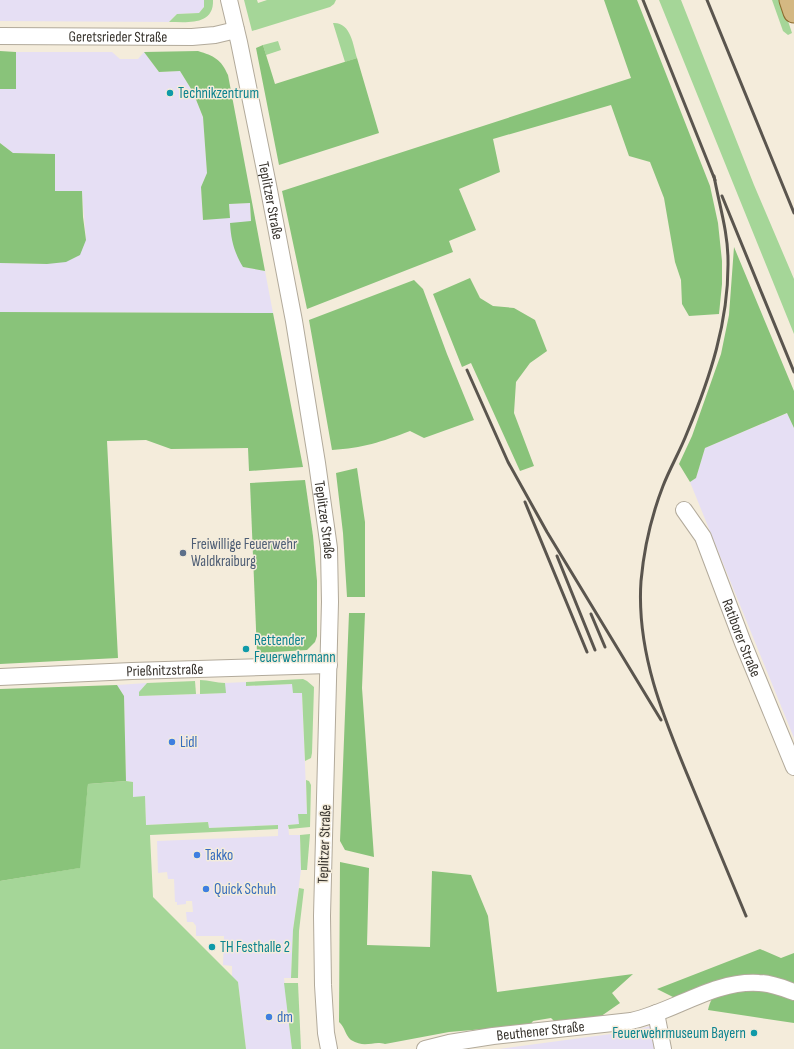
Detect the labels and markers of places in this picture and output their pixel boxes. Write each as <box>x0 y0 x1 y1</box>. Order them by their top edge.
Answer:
place label: Technikzentrum <box>178 84 259 103</box>
marker: Technikzentrum <box>165 88 175 98</box>
place label: Freiwillige Feuerwehr Waldkraiburg <box>191 535 298 571</box>
marker: Freiwillige Feuerwehr Waldkraiburg <box>178 548 188 558</box>
place label: Rettender Feuerwehrmann <box>254 631 336 667</box>
marker: Rettender Feuerwehrmann <box>241 644 251 654</box>
place label: Lidl <box>180 733 197 752</box>
marker: Lidl <box>167 737 177 747</box>
place label: Takko <box>205 846 233 865</box>
marker: Takko <box>192 850 202 860</box>
place label: Quick Schuh <box>214 880 276 899</box>
marker: Quick Schuh <box>201 884 211 894</box>
place label: TH Festhalle 2 <box>220 938 290 957</box>
marker: TH Festhalle 2 <box>207 942 217 952</box>
place label: dm <box>277 1008 293 1027</box>
marker: dm <box>264 1012 274 1022</box>
place label: Feuerwehrmuseum Bayern <box>612 1024 746 1043</box>
marker: Feuerwehrmuseum Bayern <box>749 1028 759 1038</box>

